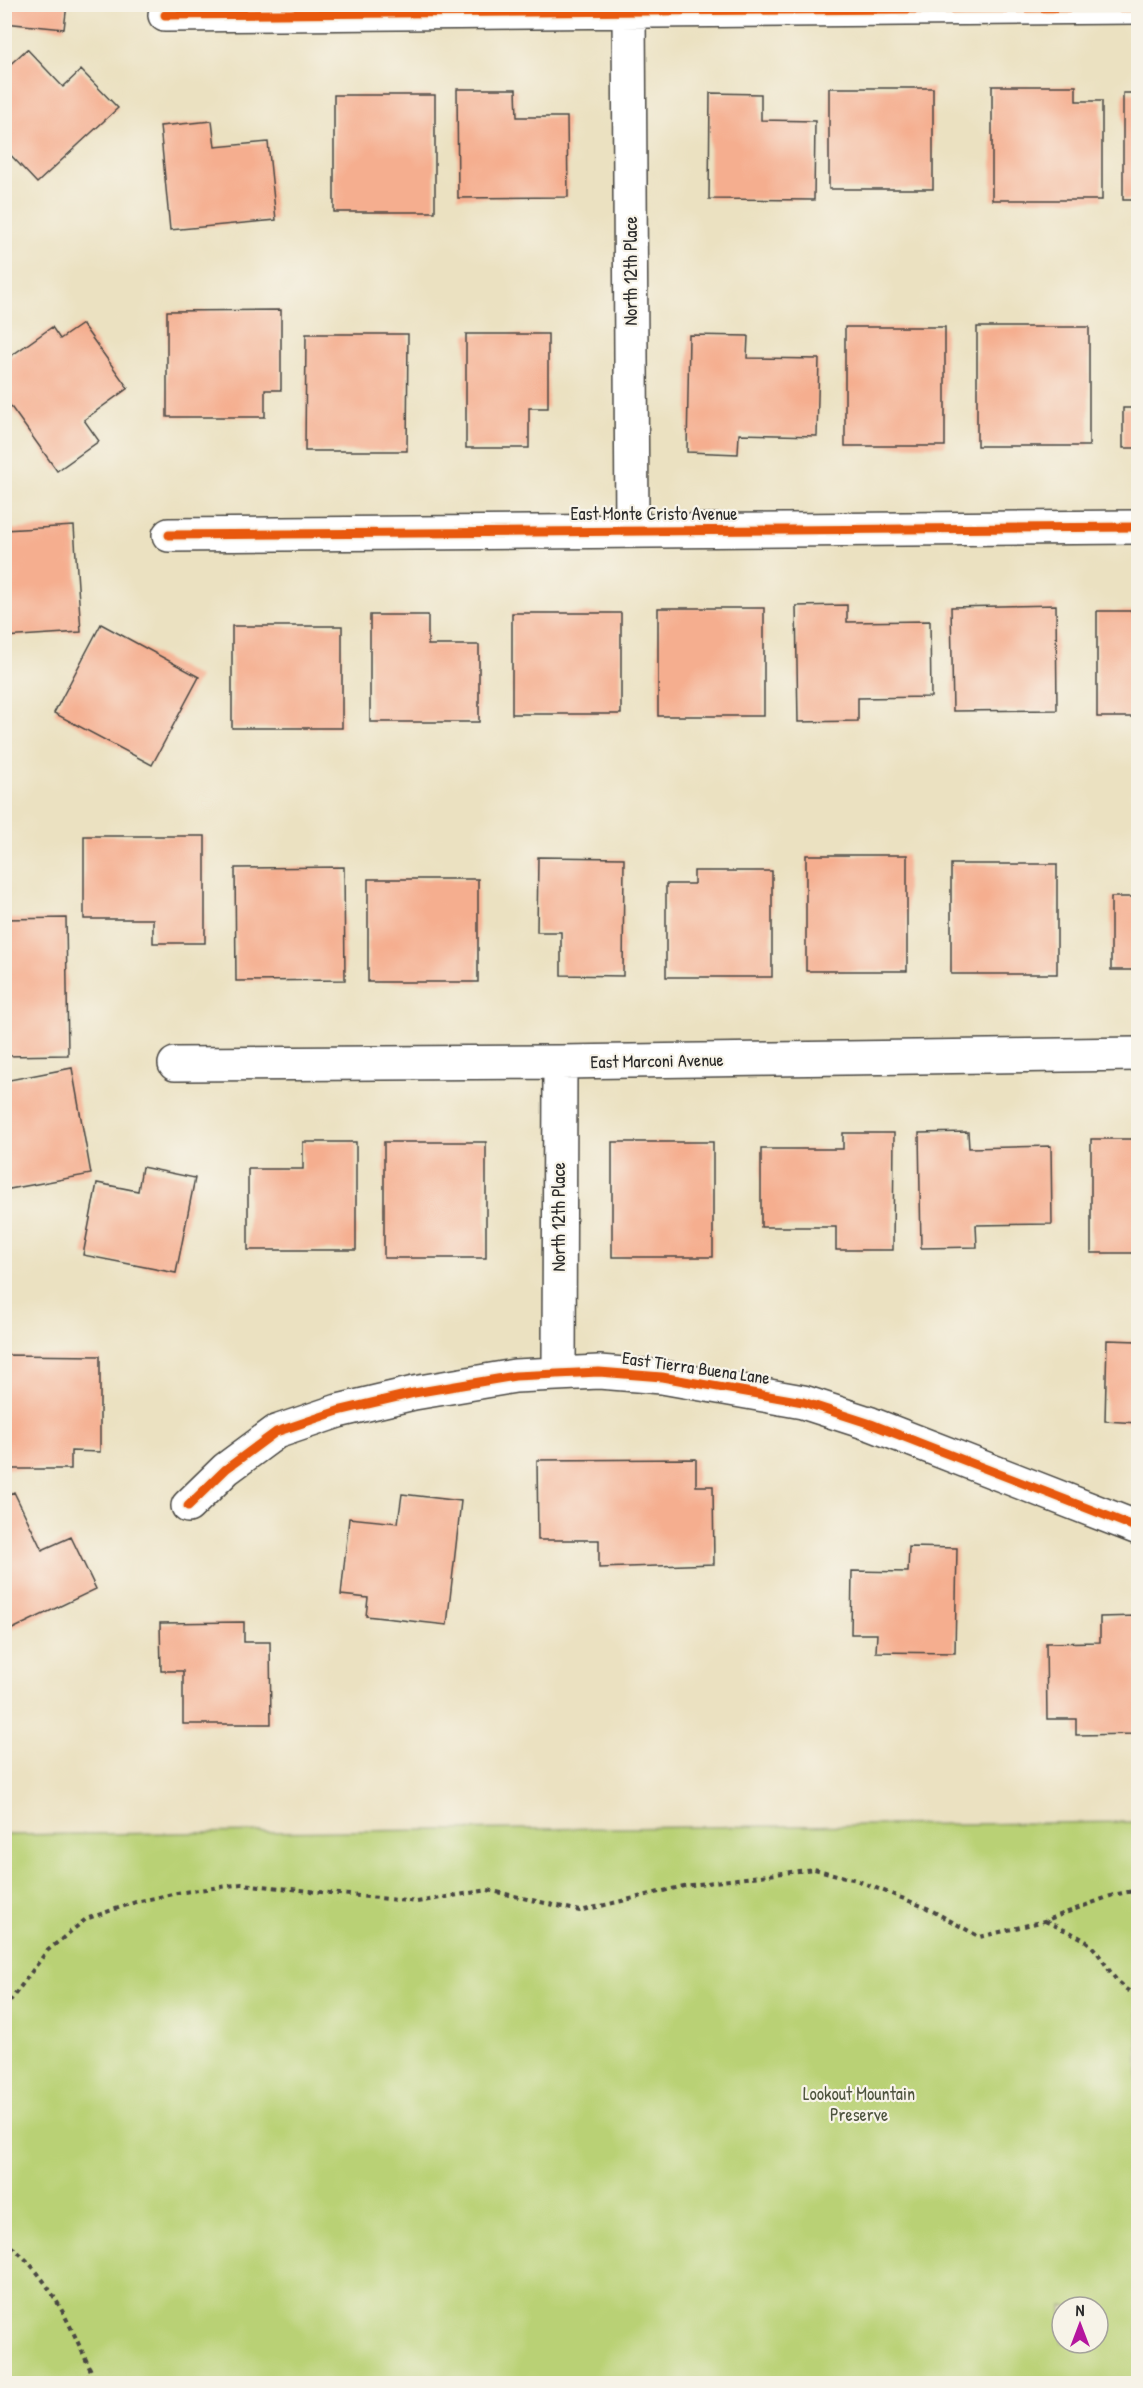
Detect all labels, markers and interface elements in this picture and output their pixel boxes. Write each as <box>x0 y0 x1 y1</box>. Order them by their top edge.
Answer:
street label: North 12th Place <box>618 216 643 326</box>
street label: East Monte Cristo Avenue <box>571 501 737 526</box>
street label: East Marconi Avenue <box>590 1047 724 1074</box>
street label: North 12th Place <box>546 1162 571 1272</box>
street label: East Tierra Buena Lane <box>621 1345 771 1390</box>
park label: Lookout Mountain Preserve <box>803 2081 915 2127</box>
north arrow <box>1050 2295 1110 2355</box>
text: N <box>1076 2299 1085 2321</box>

